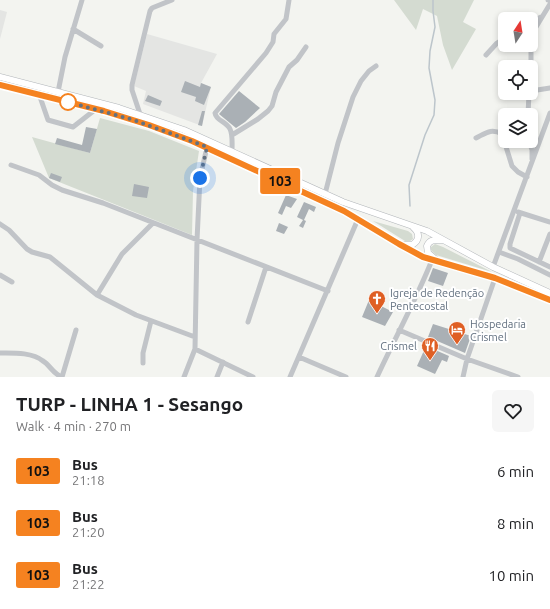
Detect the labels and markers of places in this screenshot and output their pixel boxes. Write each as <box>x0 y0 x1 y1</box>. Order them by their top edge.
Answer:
unlabelled marker <box>59 93 77 111</box>
place label: Igreja de Redenção Pentecostal <box>390 287 484 312</box>
church icon: Igreja de Redenção Pentecostal <box>367 289 387 314</box>
place label: Hospedaria Crismel <box>470 318 526 343</box>
hotel icon: Hospedaria Crismel <box>447 320 467 345</box>
restaurant icon: Crismel <box>420 336 440 361</box>
place label: Crismel <box>380 340 417 352</box>

